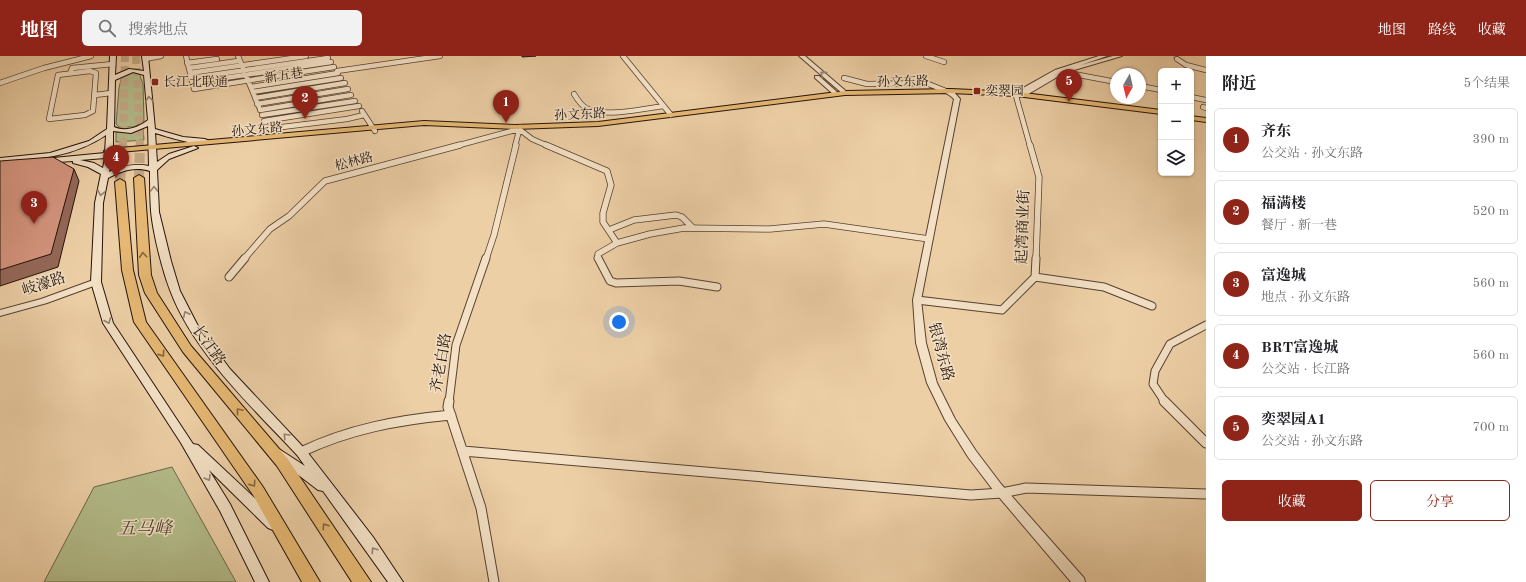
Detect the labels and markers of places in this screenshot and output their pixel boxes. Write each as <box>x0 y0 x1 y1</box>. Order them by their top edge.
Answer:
pin: 5 <box>1056 69 1082 102</box>
place label: 长江北联通 <box>163 75 228 89</box>
marker: 长江北联通 <box>150 77 160 87</box>
place label: 奕翠园 <box>985 84 1024 98</box>
pin: 2 <box>292 86 318 119</box>
marker: 奕翠园 <box>972 86 982 96</box>
pin: 1 <box>493 90 519 123</box>
pin: 4 <box>103 145 129 178</box>
pin: 3 <box>21 191 47 224</box>

